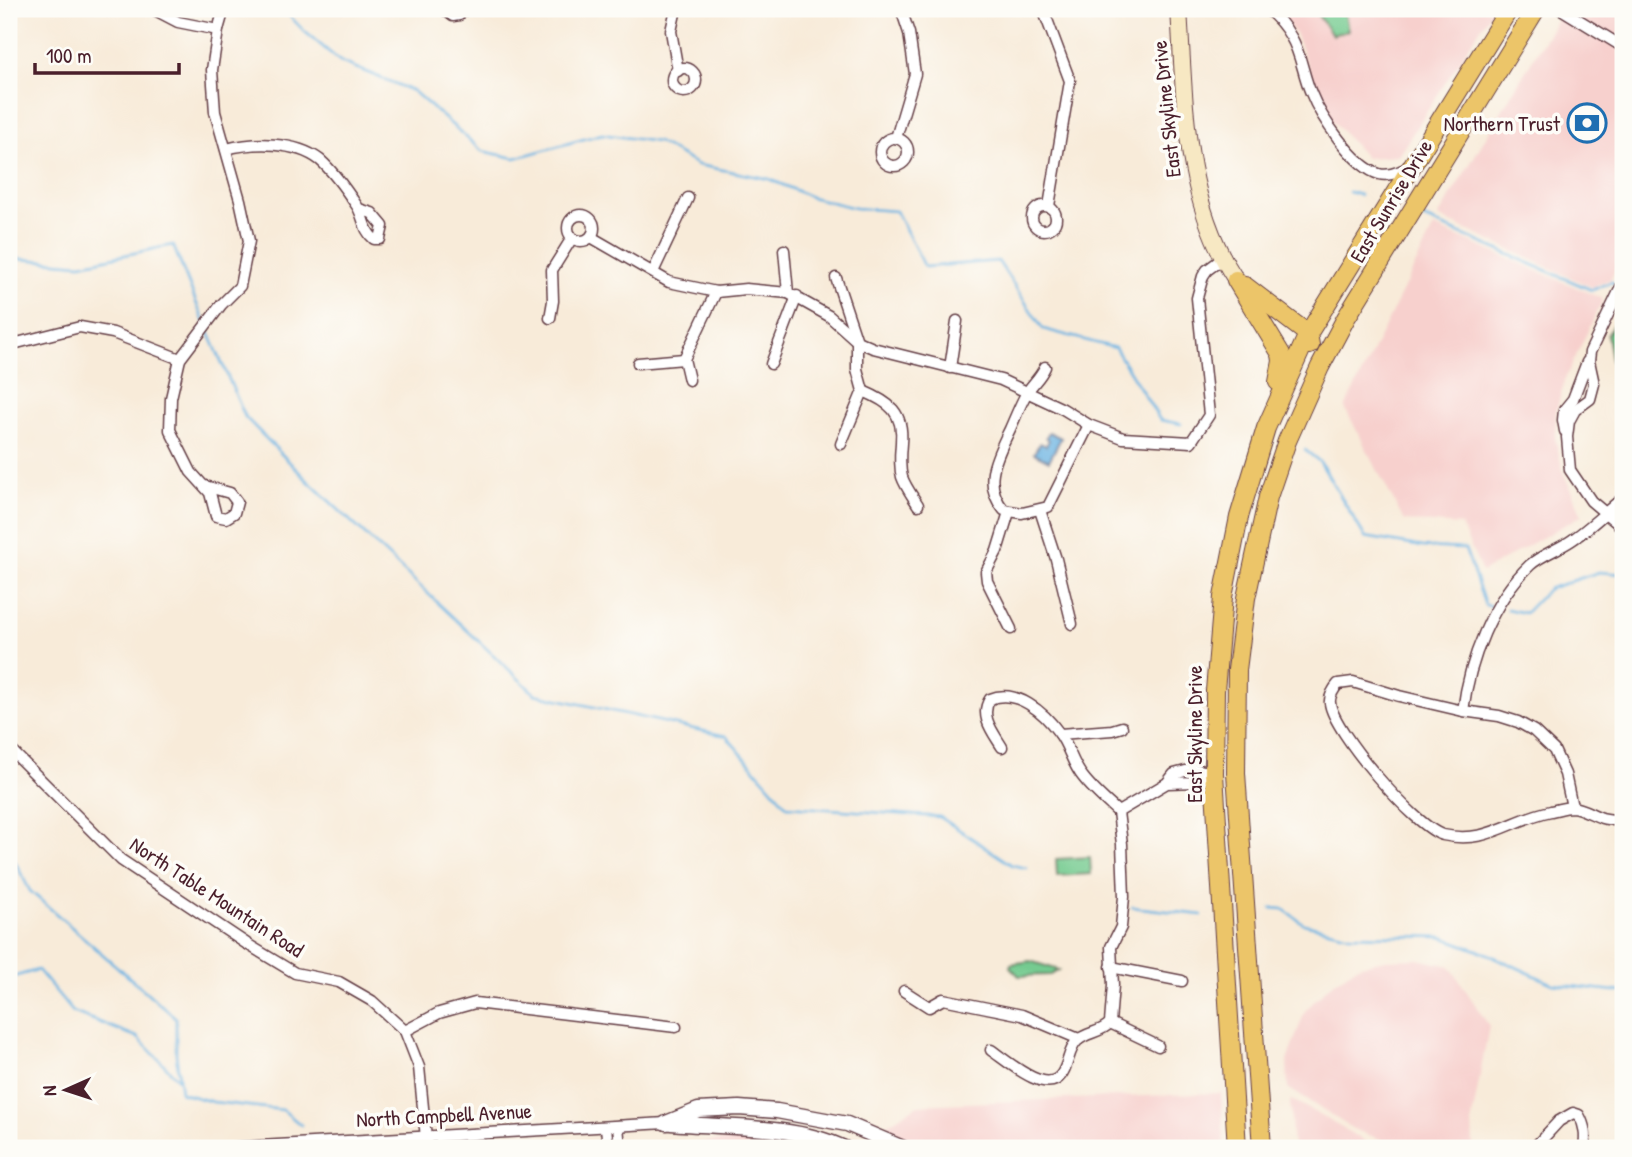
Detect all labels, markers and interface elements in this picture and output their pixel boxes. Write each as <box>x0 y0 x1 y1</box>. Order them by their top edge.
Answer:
scale bar <box>35 32 178 76</box>
street label: East Skyline Drive <box>1144 39 1188 179</box>
text: 100 m <box>46 41 92 70</box>
bank icon: Northern Trust <box>1566 102 1608 144</box>
place label: Northern Trust <box>1444 109 1561 138</box>
street label: East Sunrise Drive <box>1343 134 1439 268</box>
street label: East Skyline Drive <box>1180 665 1209 803</box>
street label: North Table Mountain Road <box>124 830 310 964</box>
north arrow <box>32 1056 102 1126</box>
text: N <box>36 1085 62 1097</box>
street label: North Campbell Avenue <box>355 1096 533 1134</box>

